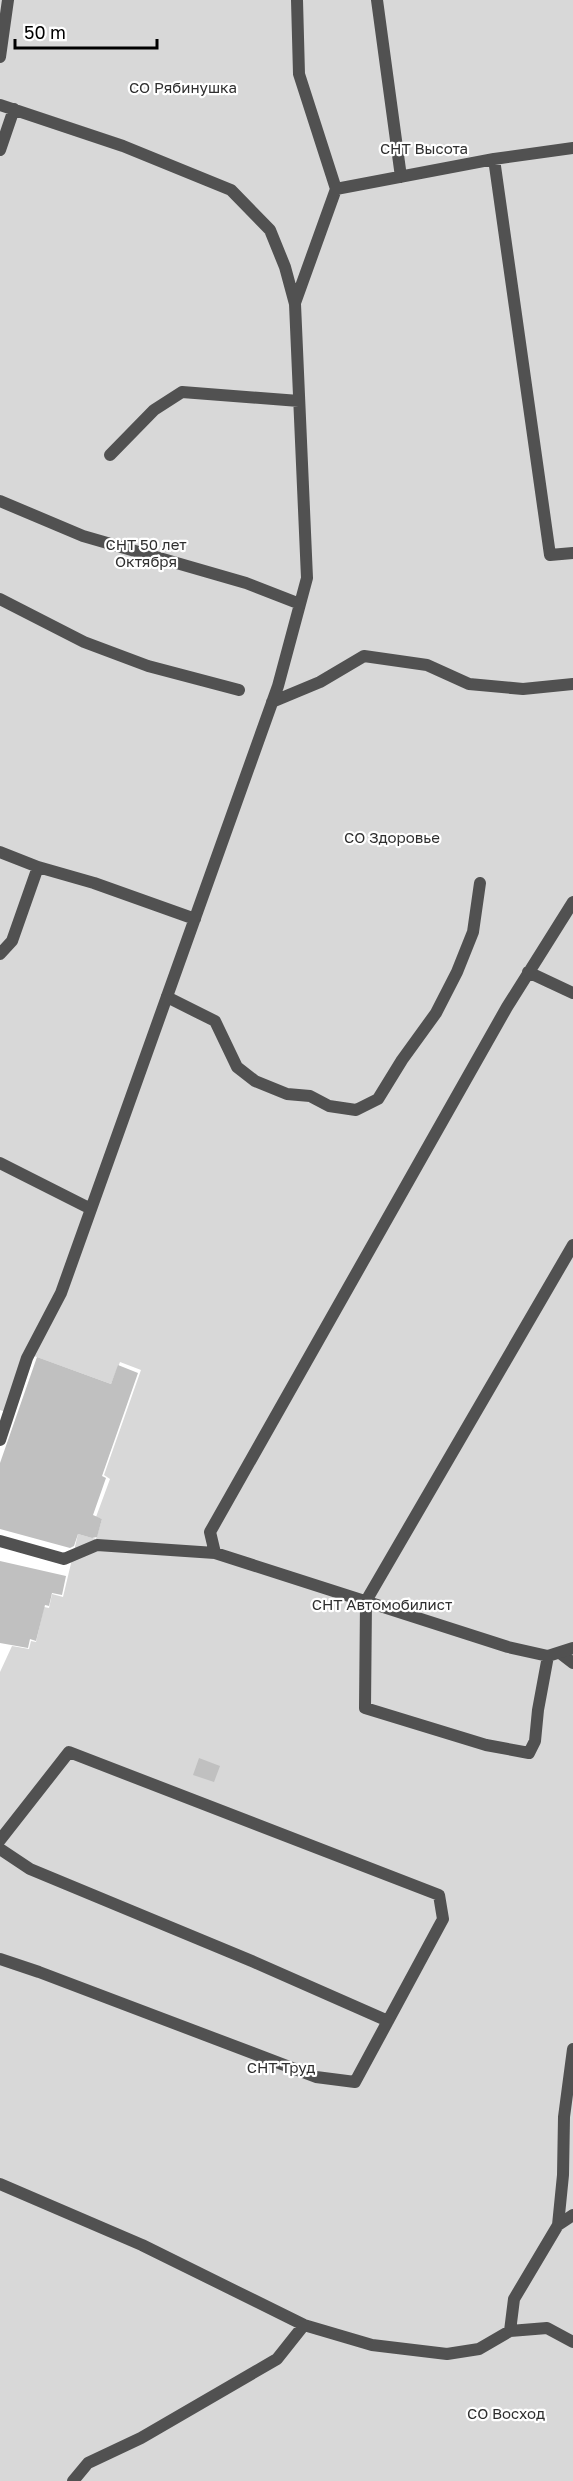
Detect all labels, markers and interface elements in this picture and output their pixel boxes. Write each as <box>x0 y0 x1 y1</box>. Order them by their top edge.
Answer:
scale bar <box>15 12 158 50</box>
text: 50 m <box>24 21 66 43</box>
park label: СО Рябинушка <box>129 78 237 96</box>
park label: СНТ Высота <box>380 139 468 157</box>
park label: СНТ 50 лет Октября <box>105 535 187 570</box>
park label: СО Здоровье <box>344 828 440 846</box>
park label: СНТ Автомобилист <box>312 1595 453 1613</box>
park label: СНТ Труд <box>247 2058 315 2076</box>
park label: СО Восход <box>467 2404 545 2422</box>

